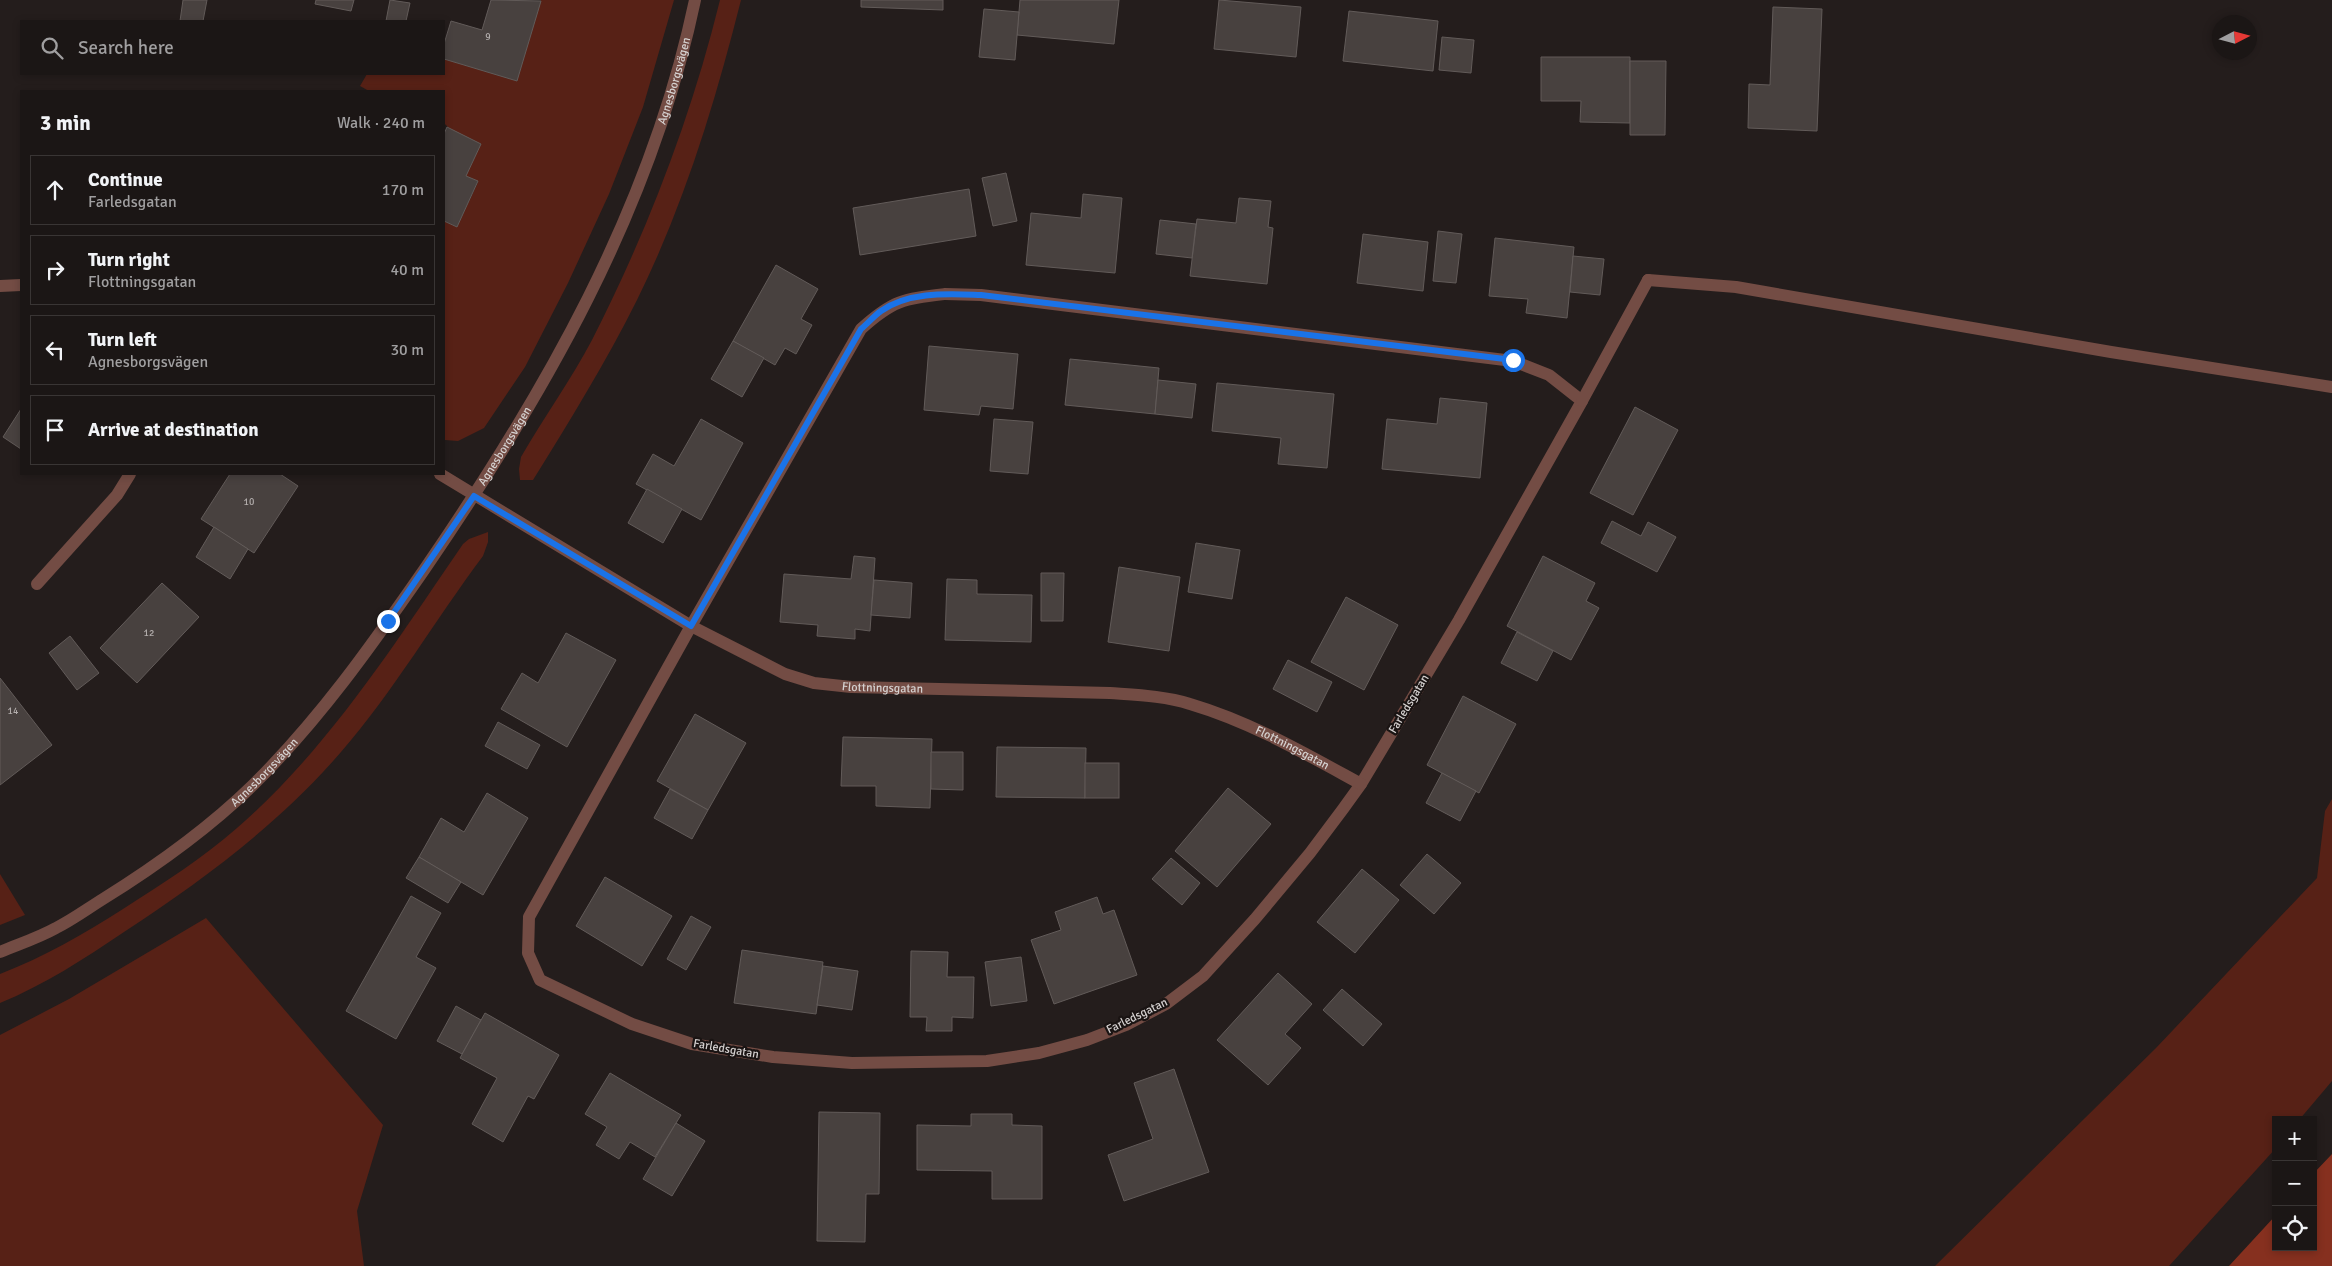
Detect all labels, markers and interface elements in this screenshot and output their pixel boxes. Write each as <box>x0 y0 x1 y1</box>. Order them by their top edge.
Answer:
north arrow <box>2212 15 2257 60</box>
search box <box>20 20 445 75</box>
house number: 9 <box>485 31 491 43</box>
icon: search <box>38 34 66 62</box>
text: Search here <box>78 36 174 60</box>
street label: Agnesborgsvägen <box>654 36 694 126</box>
text: 3 min <box>40 110 91 136</box>
text: Walk · 240 m <box>337 113 425 133</box>
text: Continue <box>88 168 163 192</box>
icon: ahead <box>41 176 69 204</box>
text: 170 m <box>382 180 424 200</box>
text: Farledsgatan <box>88 192 177 212</box>
text: Turn right <box>88 248 170 272</box>
icon: right <box>41 256 69 284</box>
text: 40 m <box>390 260 424 280</box>
text: Flottningsgatan <box>88 272 196 292</box>
text: Turn left <box>88 328 157 352</box>
icon: left <box>41 336 69 364</box>
text: 30 m <box>390 340 424 360</box>
route start <box>1502 349 1525 372</box>
text: Agnesborgsvägen <box>88 352 208 372</box>
street label: Agnesborgsvägen <box>475 404 535 488</box>
icon: arrive <box>41 416 69 444</box>
text: Arrive at destination <box>88 418 259 442</box>
house number: 10 <box>244 496 254 508</box>
route end <box>377 610 400 633</box>
house number: 12 <box>144 627 154 639</box>
street label: Farledsgatan <box>1385 672 1433 736</box>
street label: Flottningsgatan <box>841 679 923 696</box>
house number: 14 <box>8 705 19 717</box>
street label: Flottningsgatan <box>1253 722 1332 773</box>
street label: Agnesborgsvägen <box>227 735 301 810</box>
street label: Farledsgatan <box>1104 995 1170 1037</box>
street label: Farledsgatan <box>692 1036 760 1062</box>
map controls <box>2272 1116 2317 1251</box>
button: + <box>2272 1116 2317 1161</box>
button: − <box>2272 1161 2317 1206</box>
button: locate <box>2272 1206 2317 1251</box>

